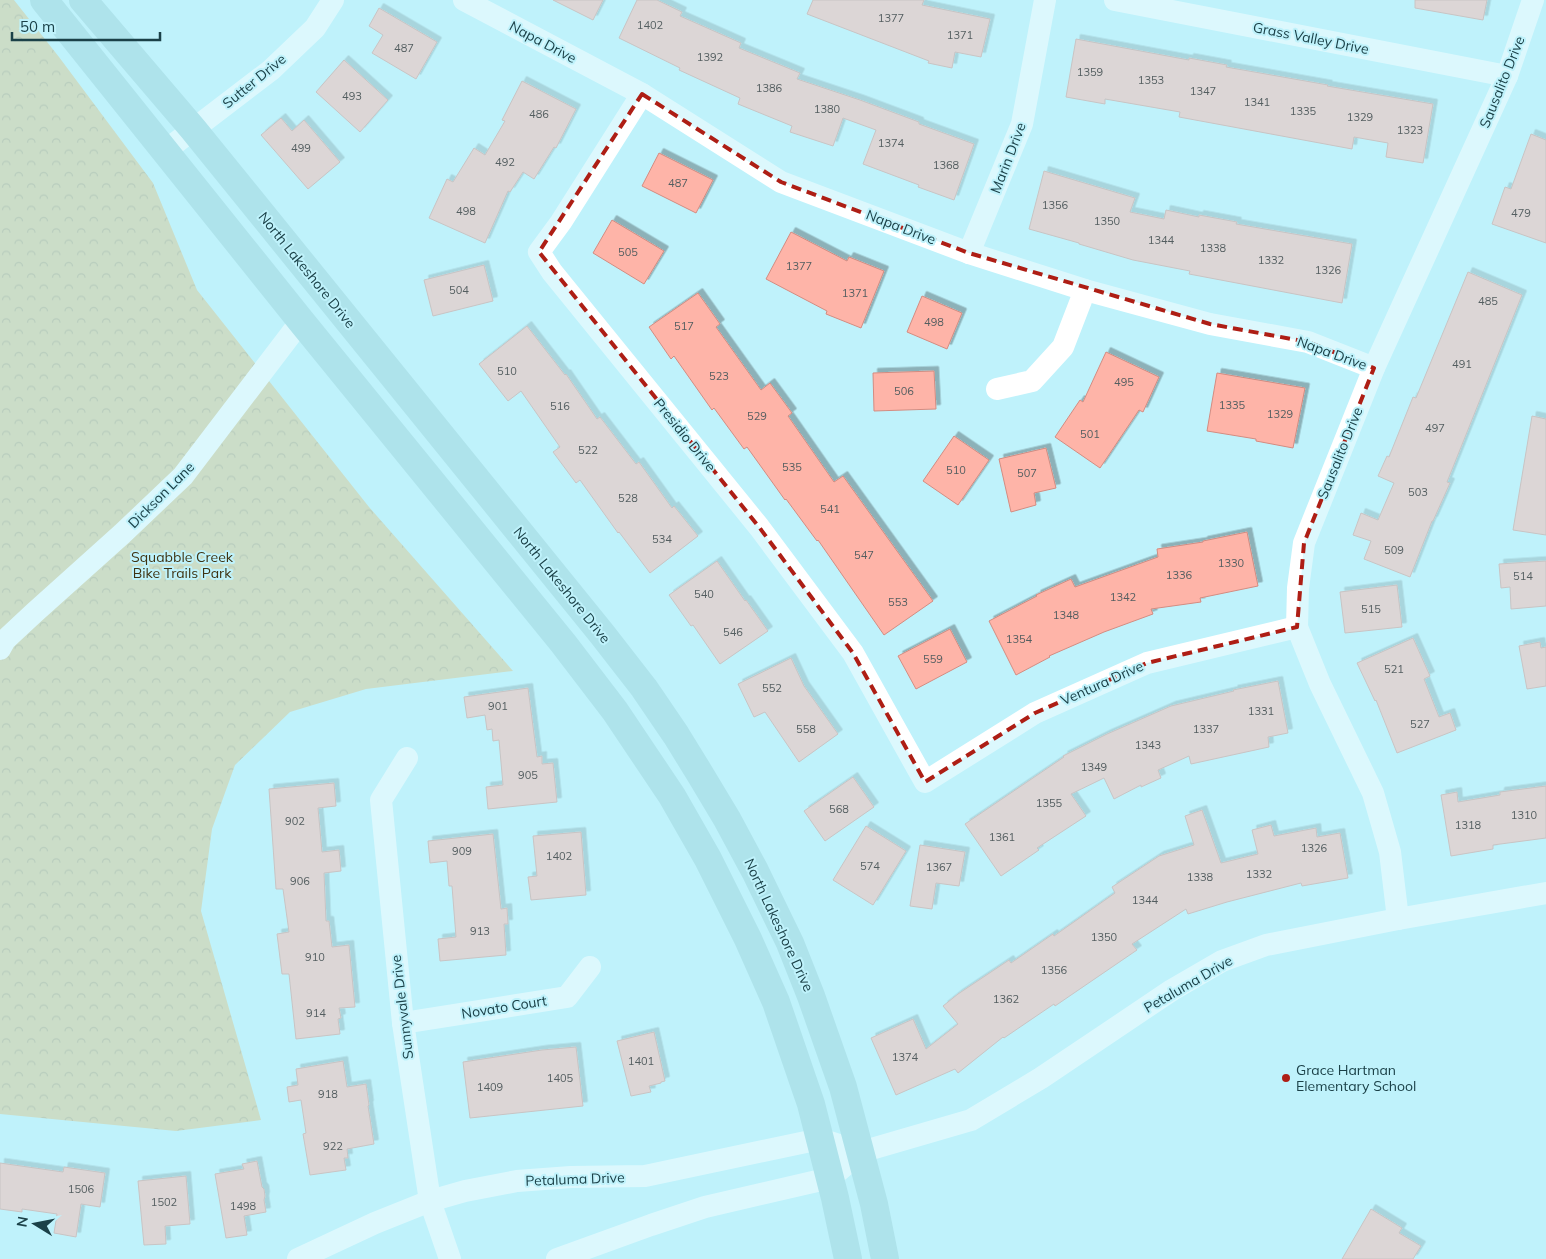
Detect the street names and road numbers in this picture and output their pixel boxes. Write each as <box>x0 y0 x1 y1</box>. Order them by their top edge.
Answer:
street label: Napa Drive <box>506 17 580 67</box>
street label: Grass Valley Drive <box>1252 18 1370 58</box>
street label: Sausalito Drive <box>1475 33 1529 131</box>
street label: Sutter Drive <box>219 50 289 112</box>
street label: Marin Drive <box>986 120 1030 196</box>
street label: Napa Drive <box>864 205 938 249</box>
street label: North Lakeshore Drive <box>255 208 359 332</box>
street label: Napa Drive <box>1295 332 1369 374</box>
street label: Presidio Drive <box>650 395 720 475</box>
street label: Sausalito Drive <box>1313 404 1367 502</box>
street label: Dickson Lane <box>124 458 198 532</box>
street label: North Lakeshore Drive <box>510 523 614 647</box>
street label: Ventura Drive <box>1058 657 1146 709</box>
street label: North Lakeshore Drive <box>740 856 818 994</box>
street label: Petaluma Drive <box>1141 951 1235 1017</box>
street label: Sunnyvale Drive <box>387 954 417 1060</box>
street label: Novato Court <box>460 991 548 1023</box>
street label: Petaluma Drive <box>525 1168 625 1190</box>

